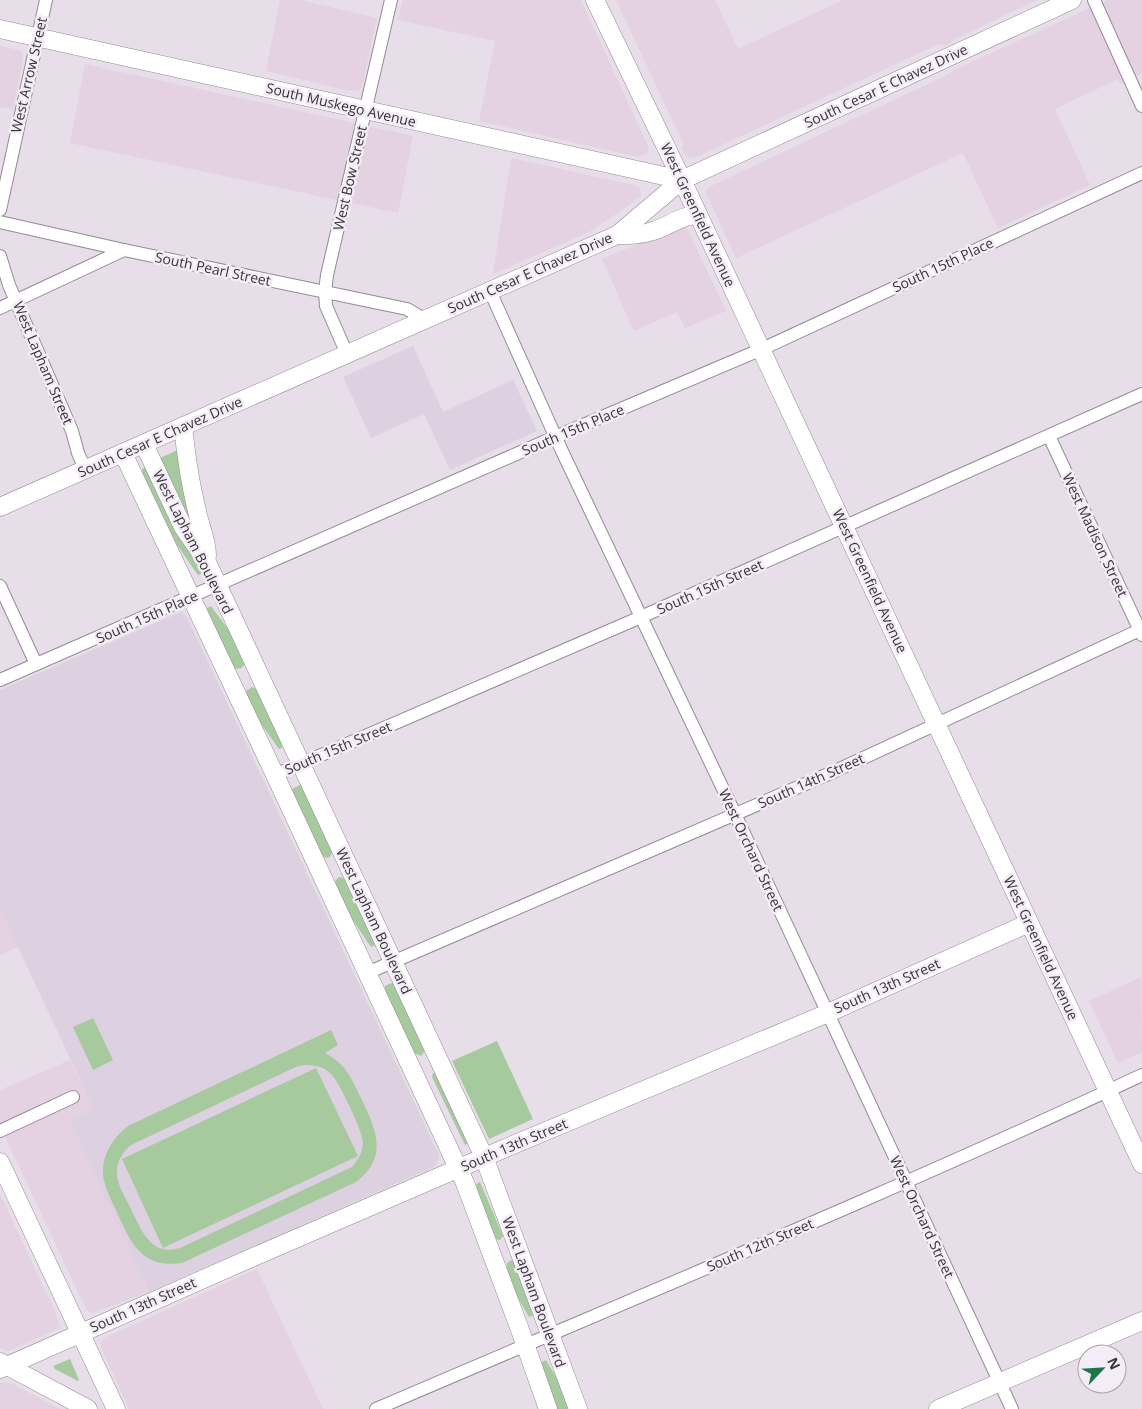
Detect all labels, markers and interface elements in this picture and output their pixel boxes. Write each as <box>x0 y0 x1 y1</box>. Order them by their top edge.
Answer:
street label: West Arrow Street <box>6 15 51 135</box>
street label: South Cesar E Chavez Drive <box>801 39 971 132</box>
street label: South Muskego Avenue <box>264 78 418 131</box>
street label: West Bow Street <box>328 124 371 232</box>
street label: West Greenfield Avenue <box>657 140 740 290</box>
street label: South Cesar E Chavez Drive <box>444 228 615 317</box>
street label: South 15th Place <box>889 233 997 296</box>
street label: South Pearl Street <box>153 247 273 290</box>
street label: West Lapham Street <box>9 298 78 427</box>
street label: South Cesar E Chavez Drive <box>74 392 245 481</box>
street label: South 15th Place <box>519 399 627 460</box>
street label: West Lapham Boulevard <box>149 467 238 617</box>
street label: West Madison Street <box>1058 470 1133 600</box>
street label: West Greenfield Avenue <box>829 506 912 656</box>
street label: South 15th Street <box>654 555 766 618</box>
street label: South 15th Place <box>93 586 201 647</box>
street label: South 15th Street <box>282 716 394 779</box>
street label: South 14th Street <box>755 749 867 812</box>
street label: West Orchard Street <box>715 786 788 914</box>
street label: West Lapham Boulevard <box>332 845 417 997</box>
street label: West Greenfield Avenue <box>1000 873 1083 1023</box>
street label: South 13th Street <box>831 954 943 1017</box>
street label: South 13th Street <box>458 1113 570 1176</box>
street label: West Orchard Street <box>886 1153 959 1281</box>
street label: South 12th Street <box>704 1213 816 1276</box>
street label: West Lapham Boulevard <box>498 1214 571 1370</box>
street label: South 13th Street <box>87 1273 199 1336</box>
north arrow <box>1077 1344 1127 1394</box>
text: N <box>1103 1354 1125 1372</box>

